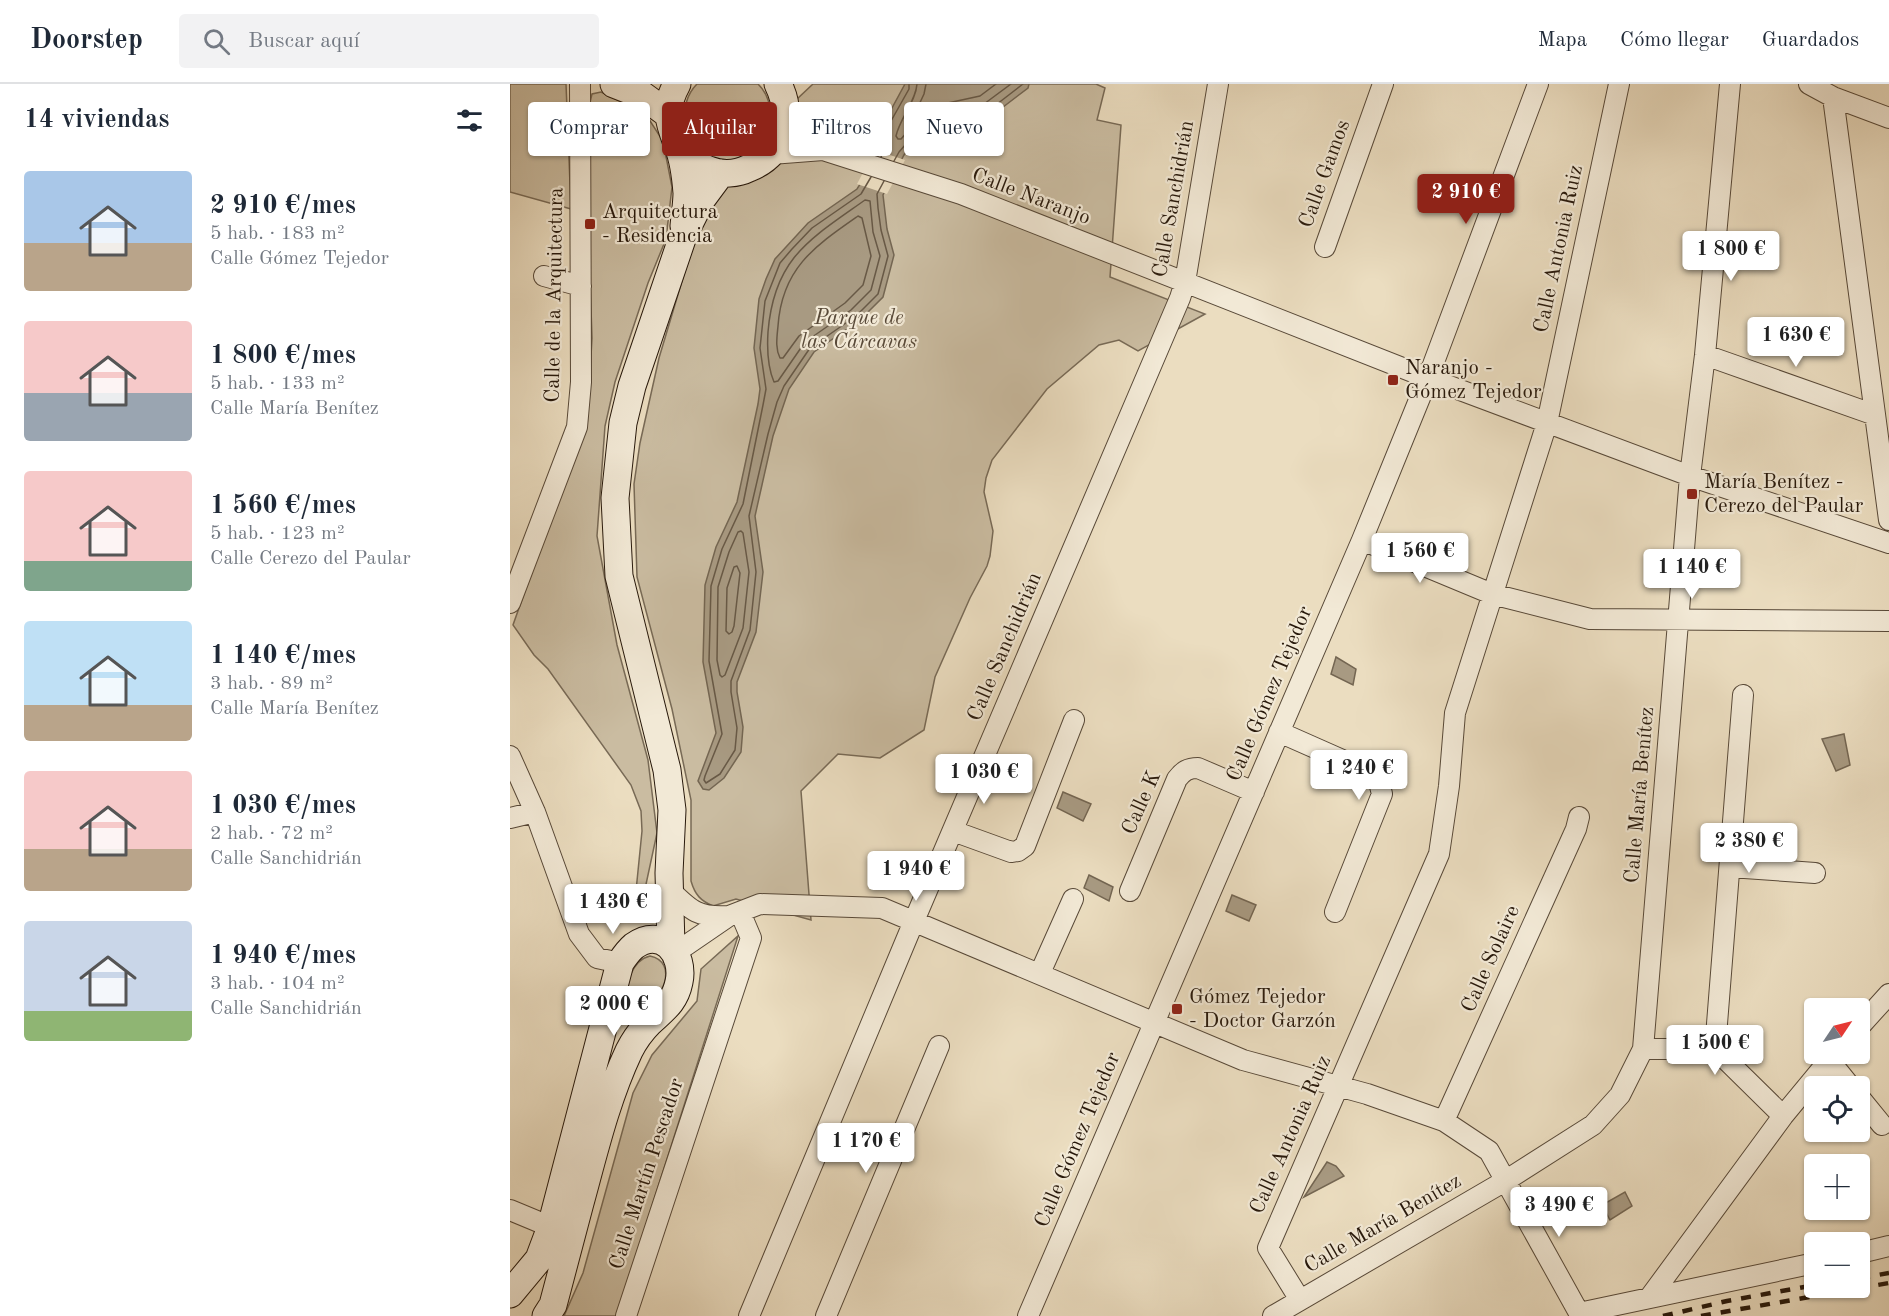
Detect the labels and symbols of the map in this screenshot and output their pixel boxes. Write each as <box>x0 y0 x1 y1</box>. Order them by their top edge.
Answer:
street label: Calle Gamos <box>1296 117 1354 231</box>
street label: Calle Sanchidrián <box>1150 119 1198 279</box>
street label: Calle Antonia Ruiz <box>1531 163 1587 335</box>
street label: Calle Naranjo <box>969 165 1093 229</box>
pin: 2 910 € <box>1411 174 1521 225</box>
street label: Calle de la Arquitectura <box>543 187 567 403</box>
place label: Arquitectura - Residencia <box>602 202 718 247</box>
marker: Arquitectura - Residencia <box>583 217 597 231</box>
pin: 1 800 € <box>1676 231 1786 282</box>
park label: Parque de las Cárcavas <box>801 308 917 353</box>
pin: 1 630 € <box>1741 317 1851 368</box>
place label: Naranjo - Gómez Tejedor <box>1405 358 1542 403</box>
marker: Naranjo - Gómez Tejedor <box>1386 373 1400 387</box>
place label: María Benítez - Cerezo del Paular <box>1704 472 1864 517</box>
marker: María Benítez - Cerezo del Paular <box>1685 487 1699 501</box>
pin: 1 560 € <box>1365 533 1475 584</box>
pin: 1 140 € <box>1637 549 1747 600</box>
street label: Calle Sanchidrián <box>964 570 1046 724</box>
street label: Calle Gómez Tejedor <box>1224 603 1317 785</box>
street label: Calle María Benítez <box>1622 706 1658 884</box>
pin: 1 240 € <box>1304 750 1414 801</box>
pin: 1 030 € <box>929 754 1039 805</box>
street label: Calle K <box>1119 768 1165 838</box>
pin: 2 380 € <box>1694 823 1804 874</box>
pin: 1 940 € <box>861 851 971 902</box>
pin: 1 430 € <box>558 884 668 935</box>
street label: Calle Solaire <box>1458 902 1524 1016</box>
pin: 2 000 € <box>559 986 669 1037</box>
place label: Gómez Tejedor - Doctor Garzón <box>1189 987 1336 1032</box>
north arrow <box>1804 998 1870 1064</box>
marker: Gómez Tejedor - Doctor Garzón <box>1170 1002 1184 1016</box>
pin: 1 500 € <box>1660 1025 1770 1076</box>
street label: Calle Gómez Tejedor <box>1032 1049 1125 1231</box>
street label: Calle Antonia Ruiz <box>1247 1053 1335 1217</box>
street label: Calle Martín Pescador <box>606 1075 688 1272</box>
pin: 1 170 € <box>811 1123 921 1174</box>
street label: Calle María Benítez <box>1301 1171 1465 1277</box>
pin: 3 490 € <box>1504 1187 1614 1238</box>

